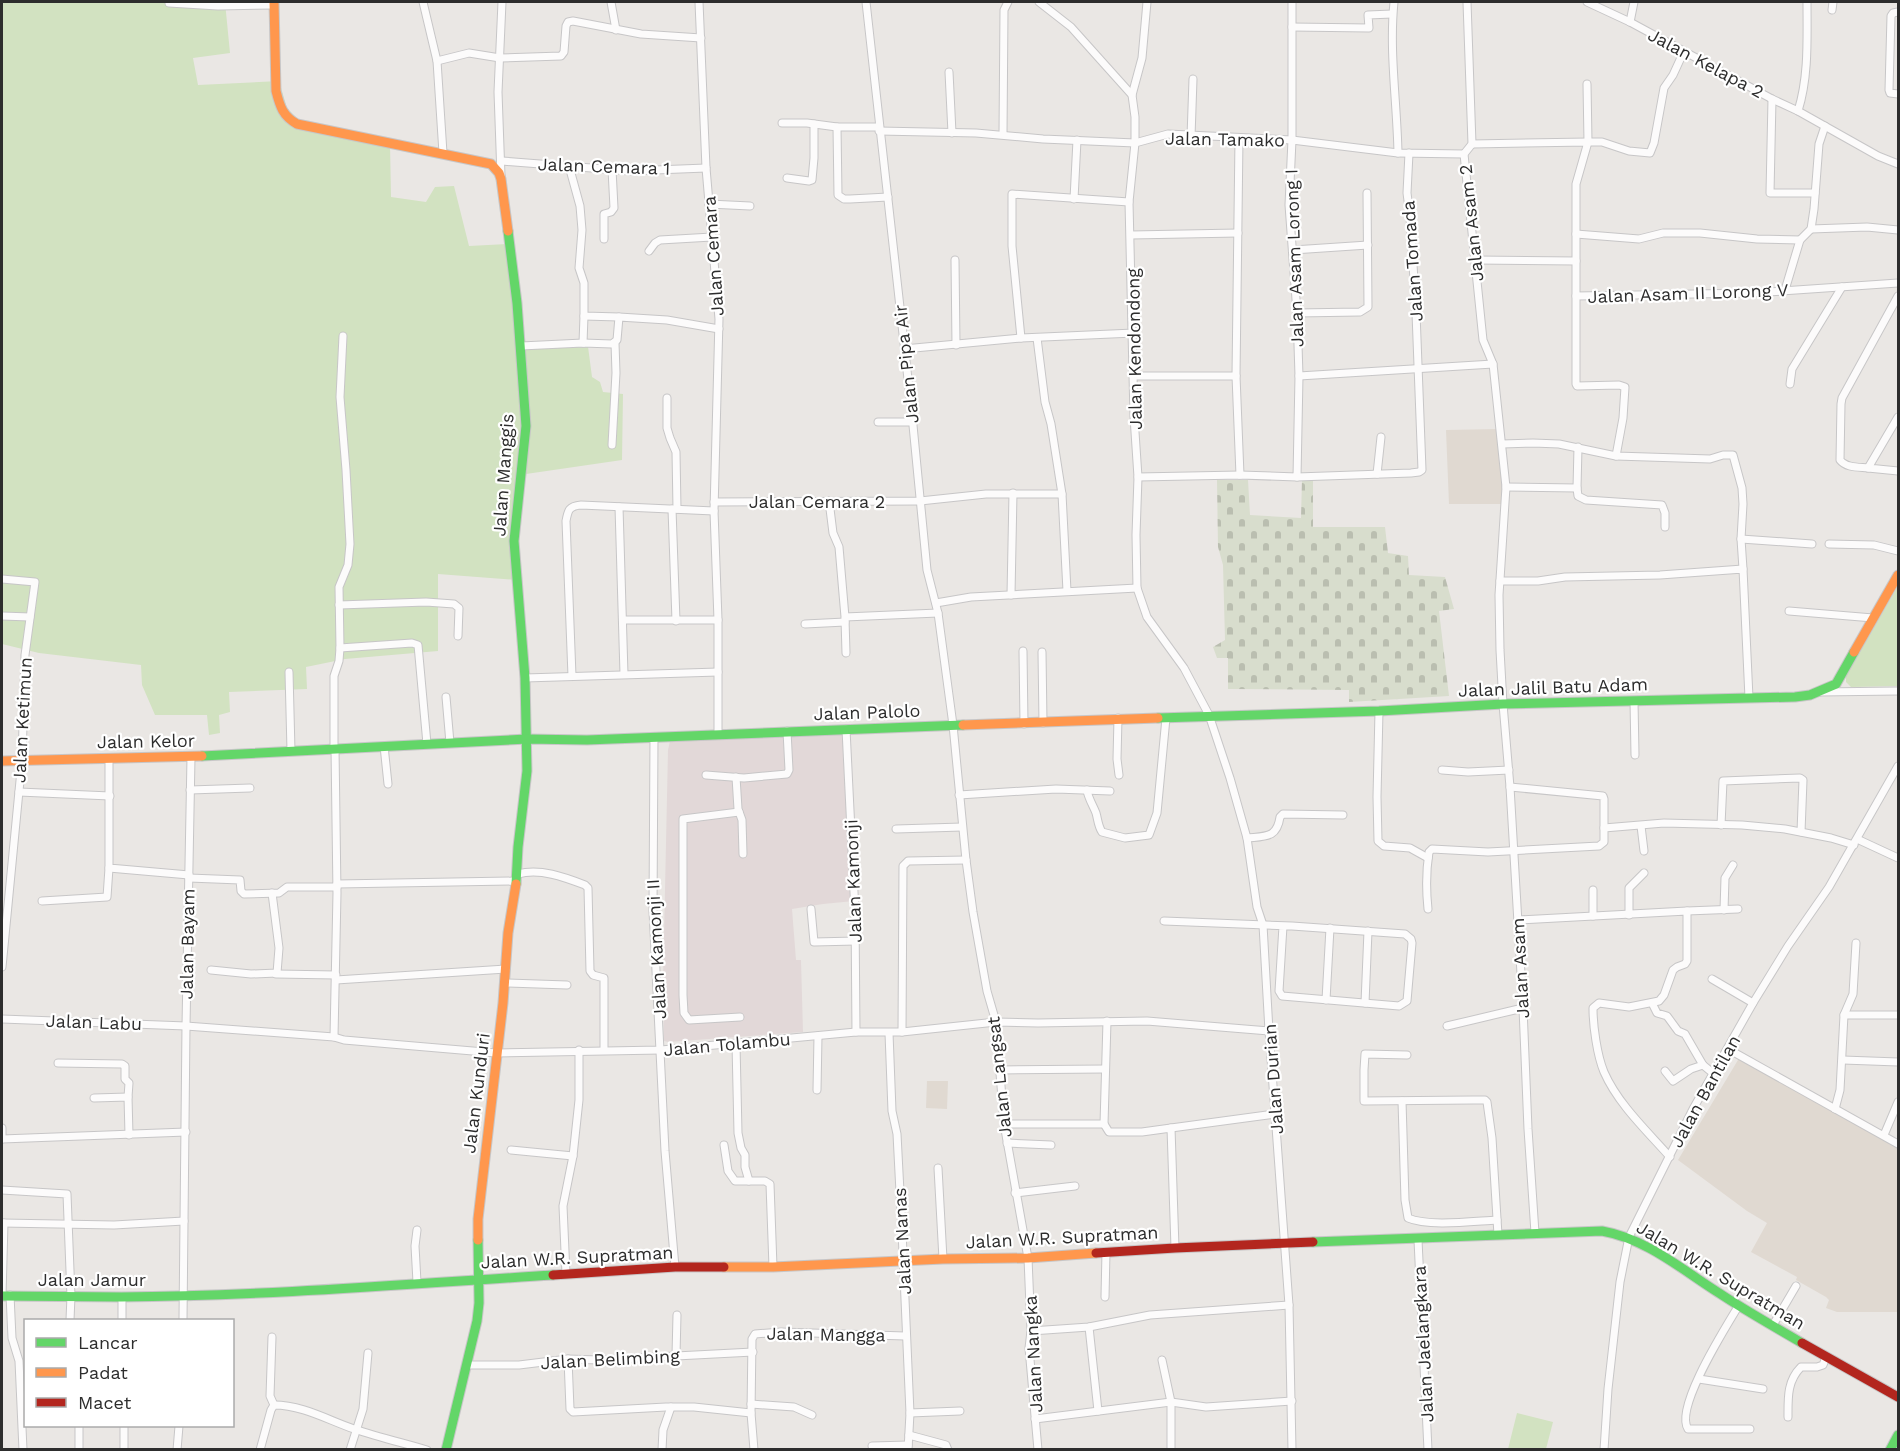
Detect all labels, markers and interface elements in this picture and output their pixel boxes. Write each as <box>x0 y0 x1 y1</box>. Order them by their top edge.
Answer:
street label: Jalan Kelapa 2 <box>1645 24 1767 102</box>
street label: Jalan Tamako <box>1165 127 1285 151</box>
street label: Jalan Cemara 1 <box>537 153 671 179</box>
street label: Jalan Asam 2 <box>1454 163 1488 283</box>
street label: Jalan Asam Lorong I <box>1280 168 1308 348</box>
street label: Jalan Cemara <box>698 195 728 317</box>
street label: Jalan Tomada <box>1397 200 1427 322</box>
street label: Jalan Kendondong <box>1122 268 1146 430</box>
street label: Jalan Asam II Lorong V <box>1587 279 1789 307</box>
street label: Jalan Pipa Air <box>889 304 923 424</box>
street label: Jalan Manggis <box>488 413 518 537</box>
street label: Jalan Cemara 2 <box>749 491 885 512</box>
street label: Jalan Ketimun <box>8 657 36 783</box>
street label: Jalan Jalil Batu Adam <box>1458 673 1648 701</box>
street label: Jalan Palolo <box>813 700 921 724</box>
street label: Jalan Kelor <box>97 730 195 752</box>
street label: Jalan Kamonji <box>840 819 866 943</box>
street label: Jalan Kamonji II <box>642 878 670 1020</box>
street label: Jalan Bayam <box>176 888 198 1000</box>
street label: Jalan Asam <box>1507 917 1533 1019</box>
street label: Jalan Labu <box>45 1010 143 1034</box>
street label: Jalan Langsat <box>982 1015 1016 1139</box>
street label: Jalan Durian <box>1259 1023 1287 1135</box>
street label: Jalan Tolambu <box>663 1028 791 1060</box>
street label: Jalan Bantilan <box>1665 1031 1745 1151</box>
street label: Jalan Kunduri <box>458 1032 494 1154</box>
street label: Jalan Nanas <box>889 1187 915 1295</box>
street label: Jalan W.R. Supratman <box>1633 1216 1809 1334</box>
street label: Jalan W.R. Supratman <box>965 1221 1159 1253</box>
street label: Jalan W.R. Supratman <box>480 1241 674 1273</box>
street label: Jalan Jaelangkara <box>1408 1265 1438 1423</box>
street label: Jalan Jamur <box>38 1269 146 1290</box>
street label: Jalan Nangka <box>1019 1295 1047 1413</box>
legend <box>24 1319 234 1427</box>
street label: Jalan Mangga <box>766 1322 886 1346</box>
text: Lancar <box>78 1332 138 1353</box>
street label: Jalan Belimbing <box>540 1345 681 1373</box>
text: Padat <box>78 1362 128 1383</box>
text: Macet <box>78 1392 132 1413</box>

